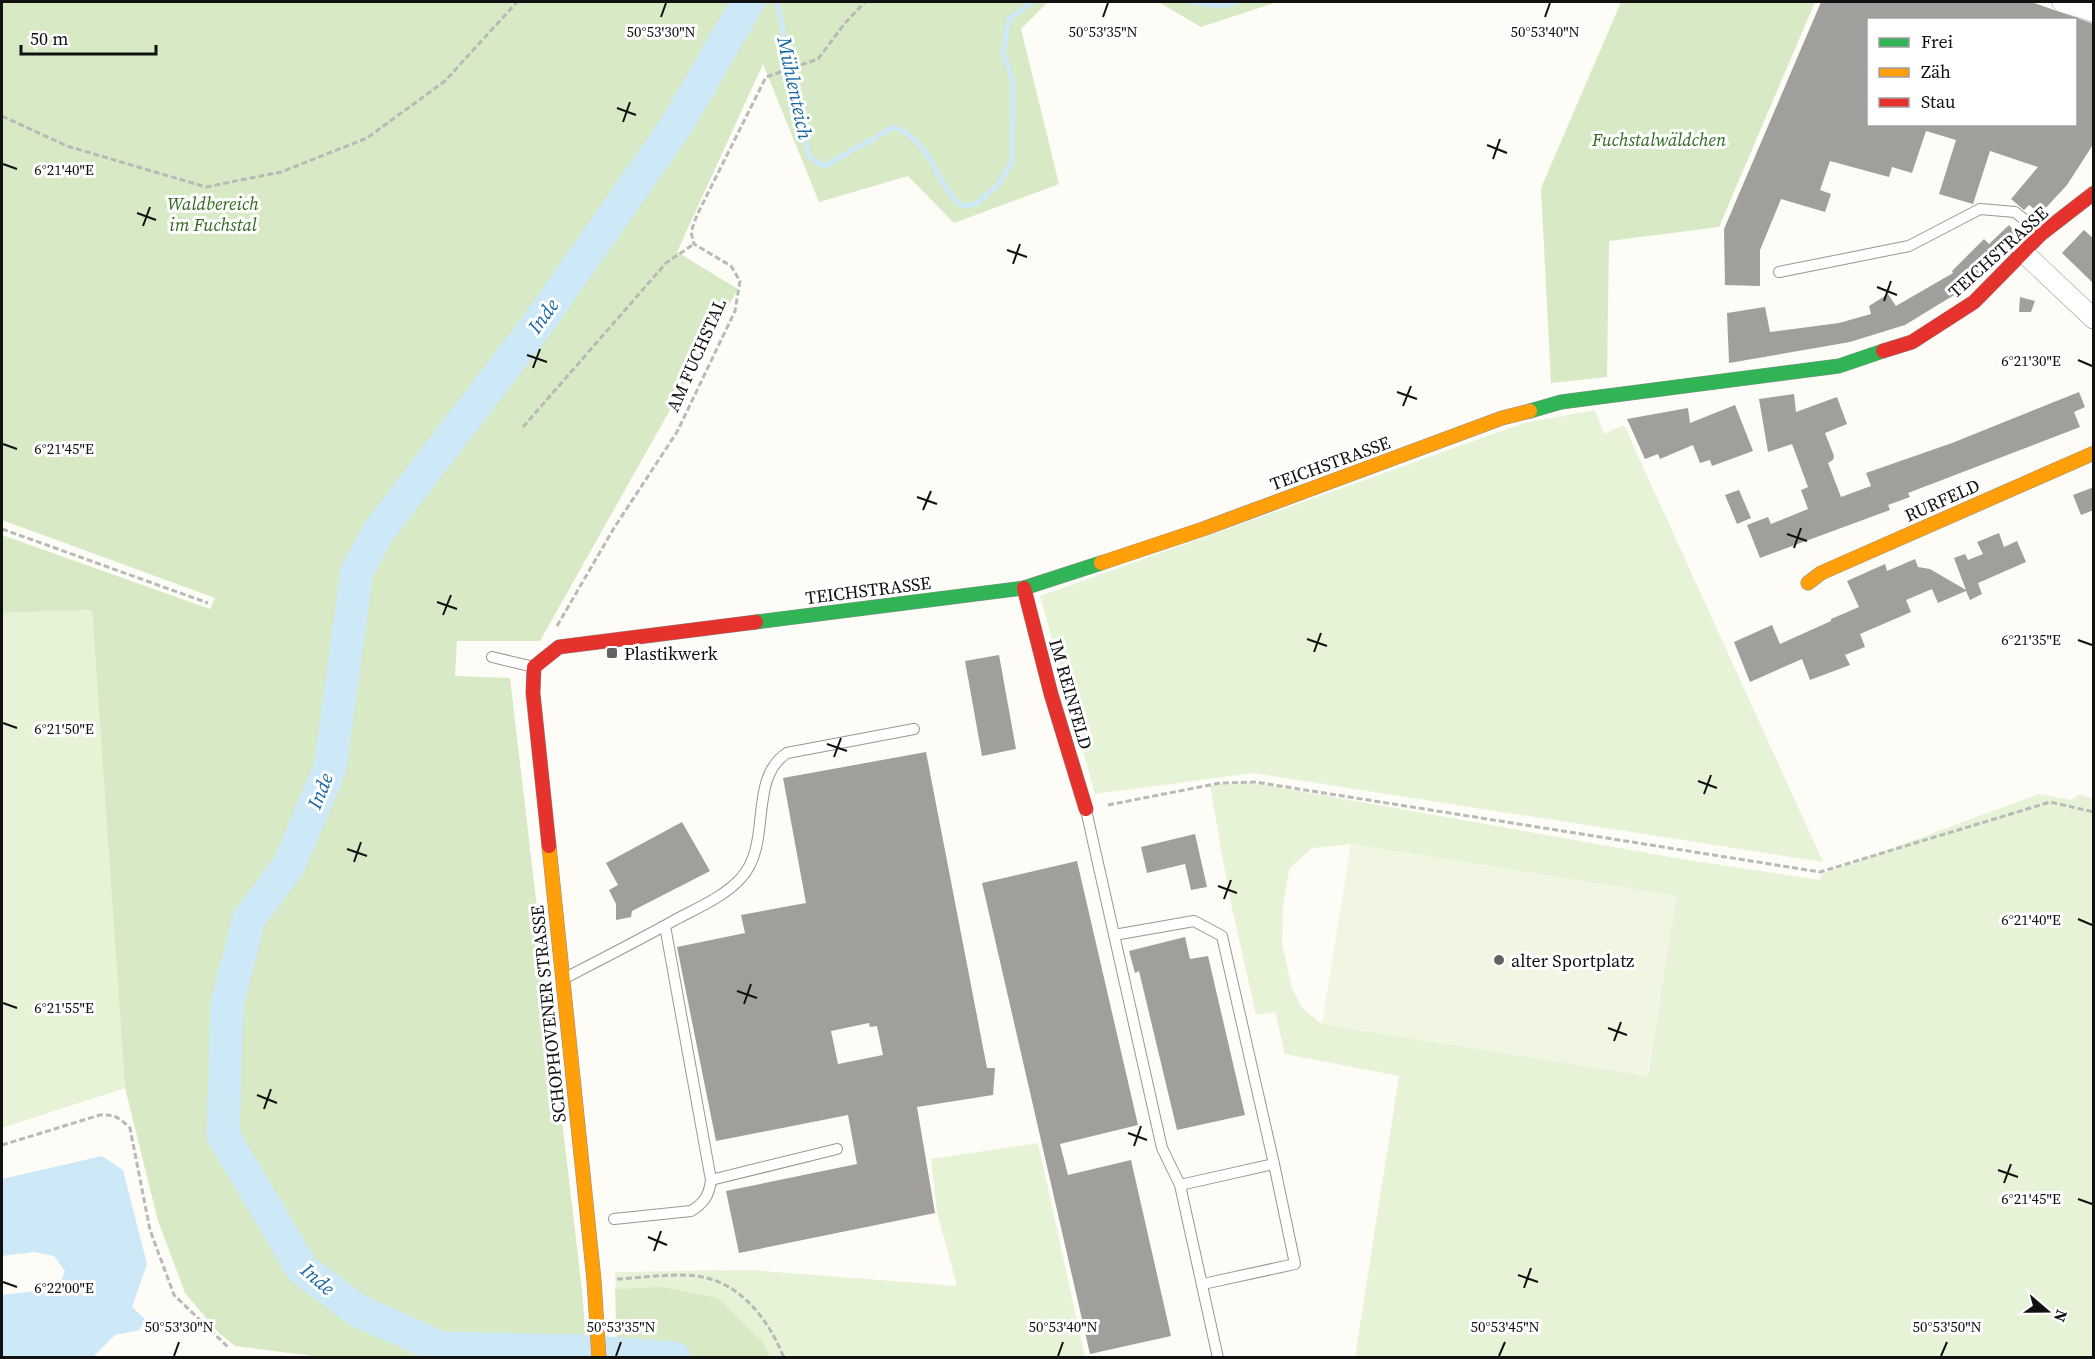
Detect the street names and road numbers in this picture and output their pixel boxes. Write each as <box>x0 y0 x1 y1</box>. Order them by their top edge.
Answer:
street label: TEICHSTRASSE <box>1943 200 2053 304</box>
street label: AM FUCHSTAL <box>660 294 732 416</box>
street label: TEICHSTRASSE <box>1266 430 1394 496</box>
street label: RURFELD <box>1900 472 1984 528</box>
street label: TEICHSTRASSE <box>804 570 932 610</box>
street label: IM REINFELD <box>1043 636 1099 752</box>
street label: SCHOPHOVENER STRASSE <box>524 904 572 1124</box>

